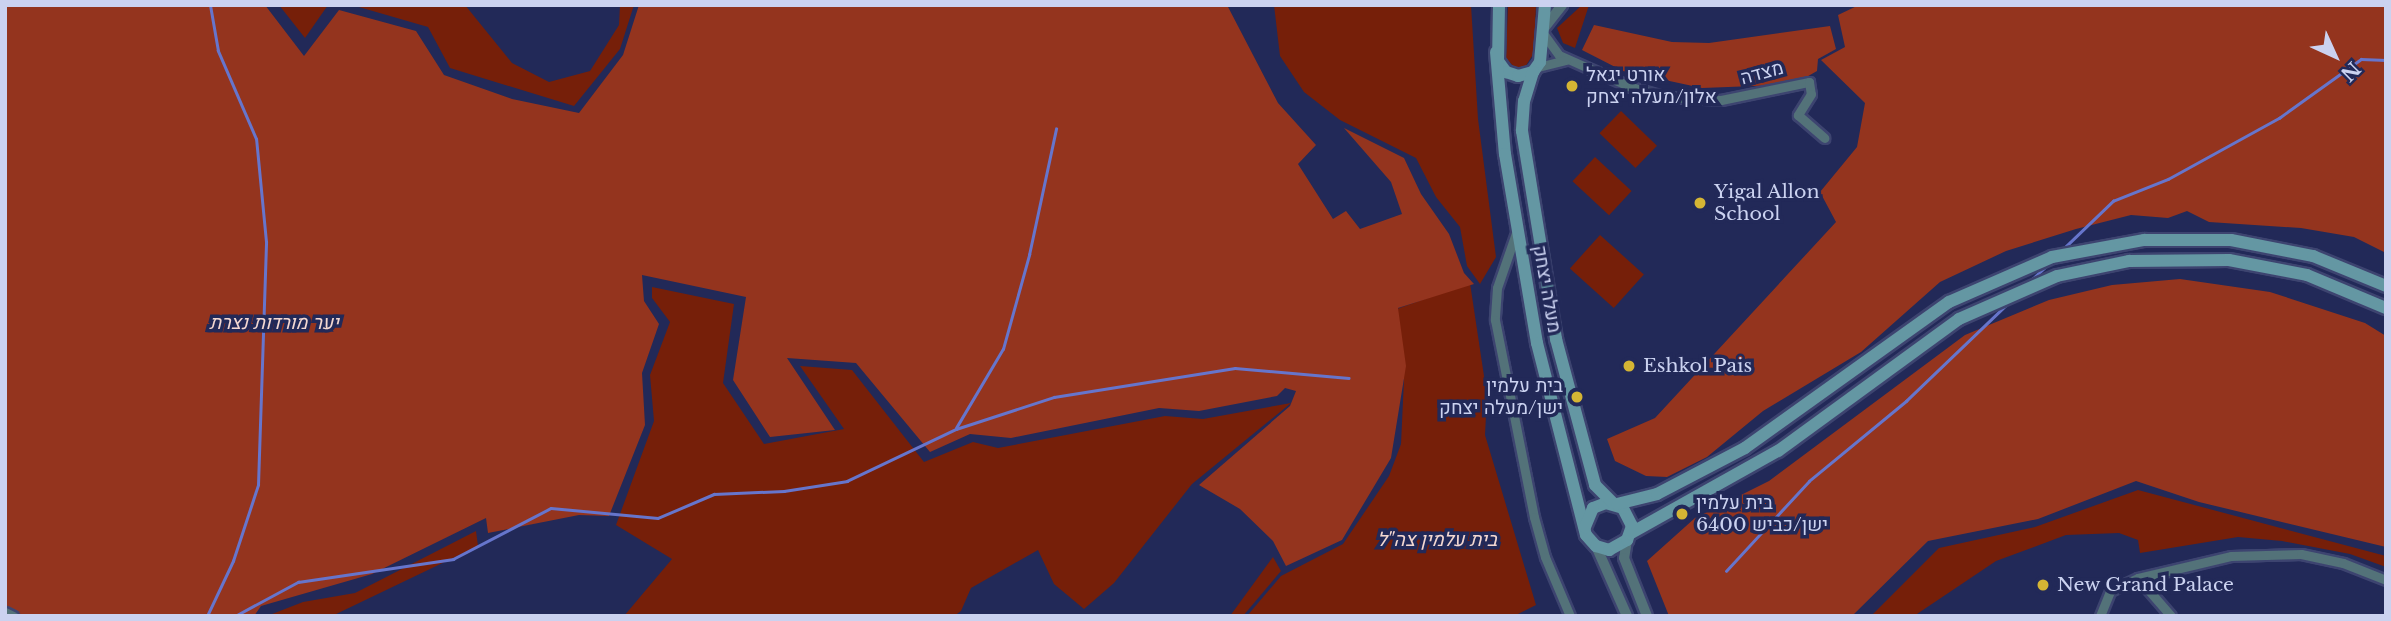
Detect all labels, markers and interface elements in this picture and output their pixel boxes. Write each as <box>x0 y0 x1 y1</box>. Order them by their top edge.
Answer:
north arrow <box>2300 21 2370 91</box>
street label: מצדה <box>1738 56 1786 90</box>
text: N <box>2336 57 2365 86</box>
place label: אורט יגאל אלון/מעלה יצחק <box>1586 64 1717 108</box>
marker: אורט יגאל אלון/מעלה יצחק <box>1564 78 1580 94</box>
place label: Yigal Allon School <box>1714 181 1820 225</box>
marker: Yigal Allon School <box>1692 195 1708 211</box>
street label: מעלה יצחק <box>1528 243 1566 335</box>
park label: יער מורדות נצרת <box>209 312 339 334</box>
place label: Eshkol Pais <box>1643 355 1752 377</box>
marker: Eshkol Pais <box>1621 358 1637 374</box>
place label: בית עלמין ישן/מעלה יצחק <box>1439 375 1563 419</box>
marker: בית עלמין ישן/מעלה יצחק <box>1569 389 1585 405</box>
place label: בית עלמין ישן/כביש 6400 <box>1696 492 1828 536</box>
marker: בית עלמין ישן/כביש 6400 <box>1674 506 1690 522</box>
park label: בית עלמין צה"ל <box>1377 529 1497 551</box>
place label: New Grand Palace <box>2057 574 2234 596</box>
marker: New Grand Palace <box>2035 577 2051 593</box>

